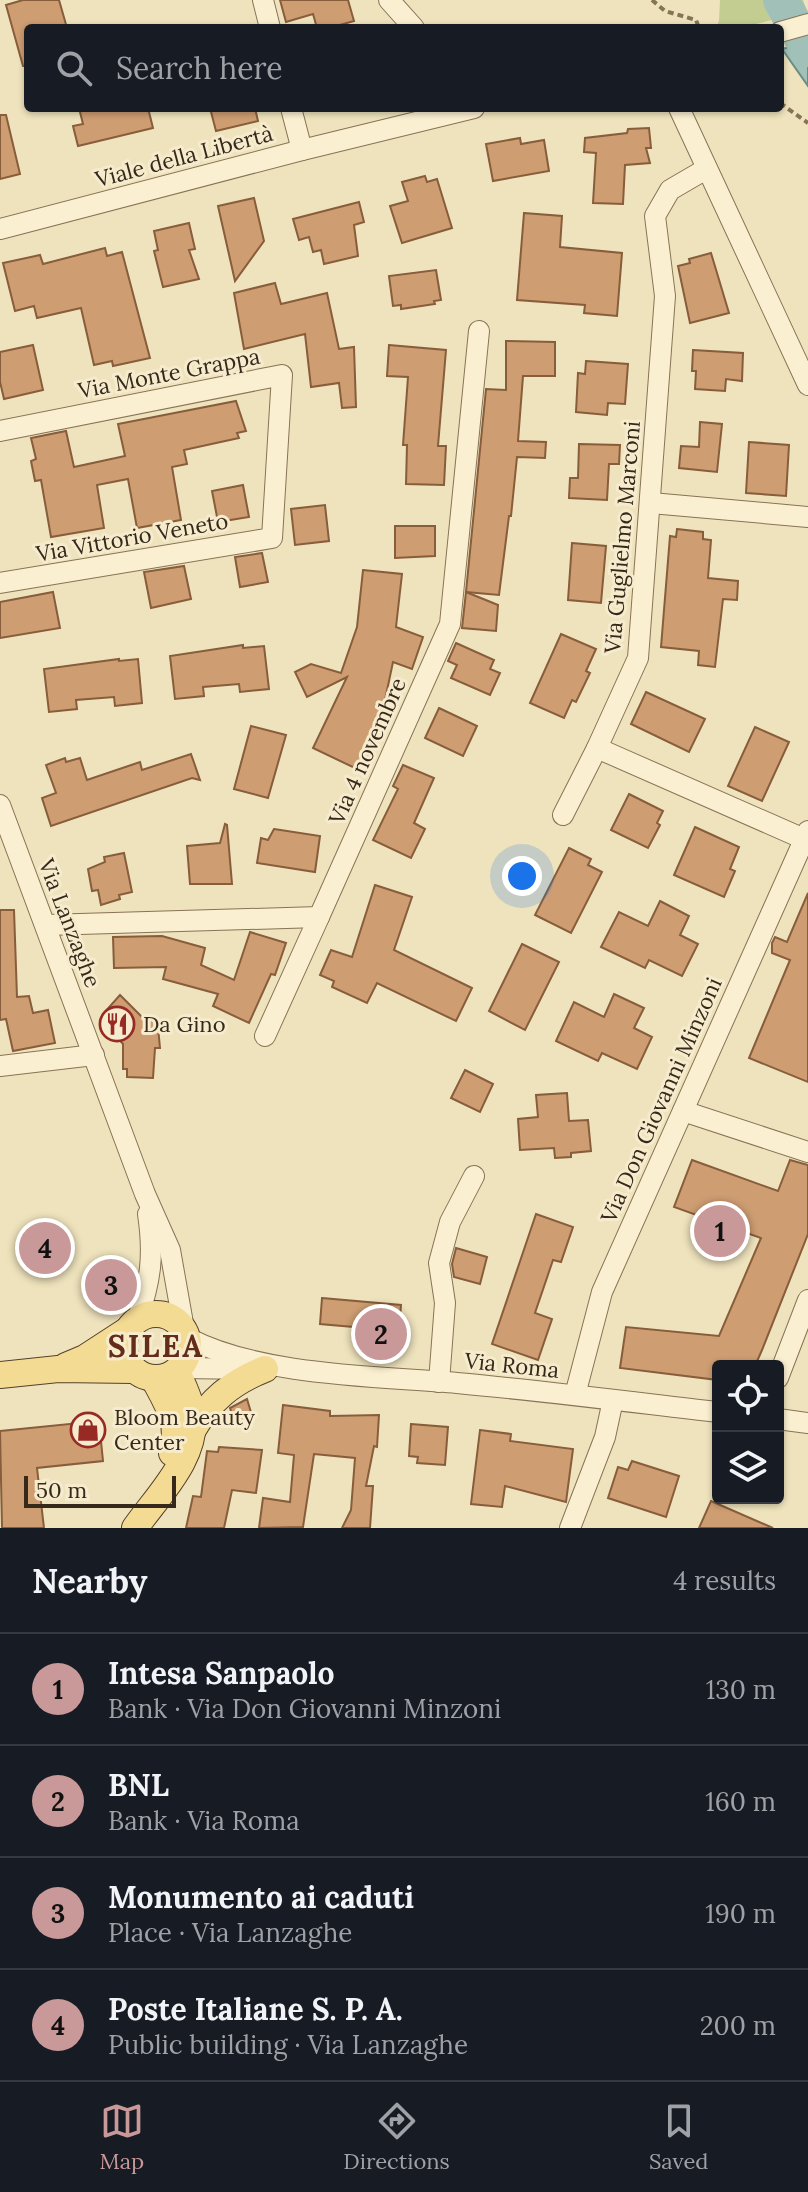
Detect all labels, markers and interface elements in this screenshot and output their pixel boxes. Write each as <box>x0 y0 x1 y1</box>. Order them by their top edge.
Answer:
search box <box>24 24 784 112</box>
icon: search <box>52 46 96 90</box>
text: Search here <box>116 49 283 87</box>
street label: Viale della Libertà <box>91 119 276 193</box>
street label: Via Monte Grappa <box>75 342 262 405</box>
street label: Via Guglielmo Marconi <box>598 420 646 655</box>
street label: Via Vittorio Veneto <box>33 506 230 568</box>
street label: Via 4 novembre <box>322 673 412 830</box>
street label: Via Lanzaghe <box>32 854 107 991</box>
your location <box>502 856 542 896</box>
street label: Via Don Giovanni Minzoni <box>594 973 728 1228</box>
restaurant icon: Da Gino <box>98 1005 136 1043</box>
place label: Da Gino <box>143 1010 226 1038</box>
pin: 1 <box>694 1201 746 1261</box>
pin: 4 <box>19 1218 71 1278</box>
pin: 3 <box>85 1255 137 1315</box>
pin: 2 <box>355 1304 407 1364</box>
district label: SILEA <box>108 1327 204 1365</box>
street label: Via Roma <box>462 1346 561 1384</box>
map controls <box>712 1360 784 1504</box>
button: locate <box>712 1360 784 1432</box>
place label: Bloom Beauty Center <box>114 1403 255 1456</box>
shop icon: Bloom Beauty Center <box>69 1411 107 1449</box>
button: layers <box>712 1432 784 1504</box>
scale bar <box>24 1472 176 1508</box>
text: 50 m <box>36 1476 87 1504</box>
text: Nearby <box>32 1559 148 1602</box>
text: 4 results <box>673 1564 776 1597</box>
text: Intesa Sanpaolo <box>108 1654 335 1692</box>
text: 1 <box>53 1673 63 1706</box>
text: 130 m <box>706 1673 776 1706</box>
text: Bank · Via Don Giovanni Minzoni <box>108 1692 501 1725</box>
text: BNL <box>108 1766 169 1804</box>
text: 2 <box>51 1785 65 1818</box>
text: 160 m <box>705 1785 776 1818</box>
text: Bank · Via Roma <box>108 1804 300 1837</box>
text: Monumento ai caduti <box>108 1878 414 1916</box>
text: 3 <box>51 1897 65 1930</box>
text: 190 m <box>705 1897 776 1930</box>
text: Place · Via Lanzaghe <box>108 1916 352 1949</box>
text: Poste Italiane S. P. A. <box>108 1990 403 2028</box>
text: 4 <box>51 2009 65 2042</box>
text: 200 m <box>700 2009 776 2042</box>
text: Public building · Via Lanzaghe <box>108 2028 468 2061</box>
tab: Map <box>100 2099 144 2175</box>
tab: Directions <box>343 2099 450 2175</box>
tab: Saved <box>649 2099 708 2175</box>

